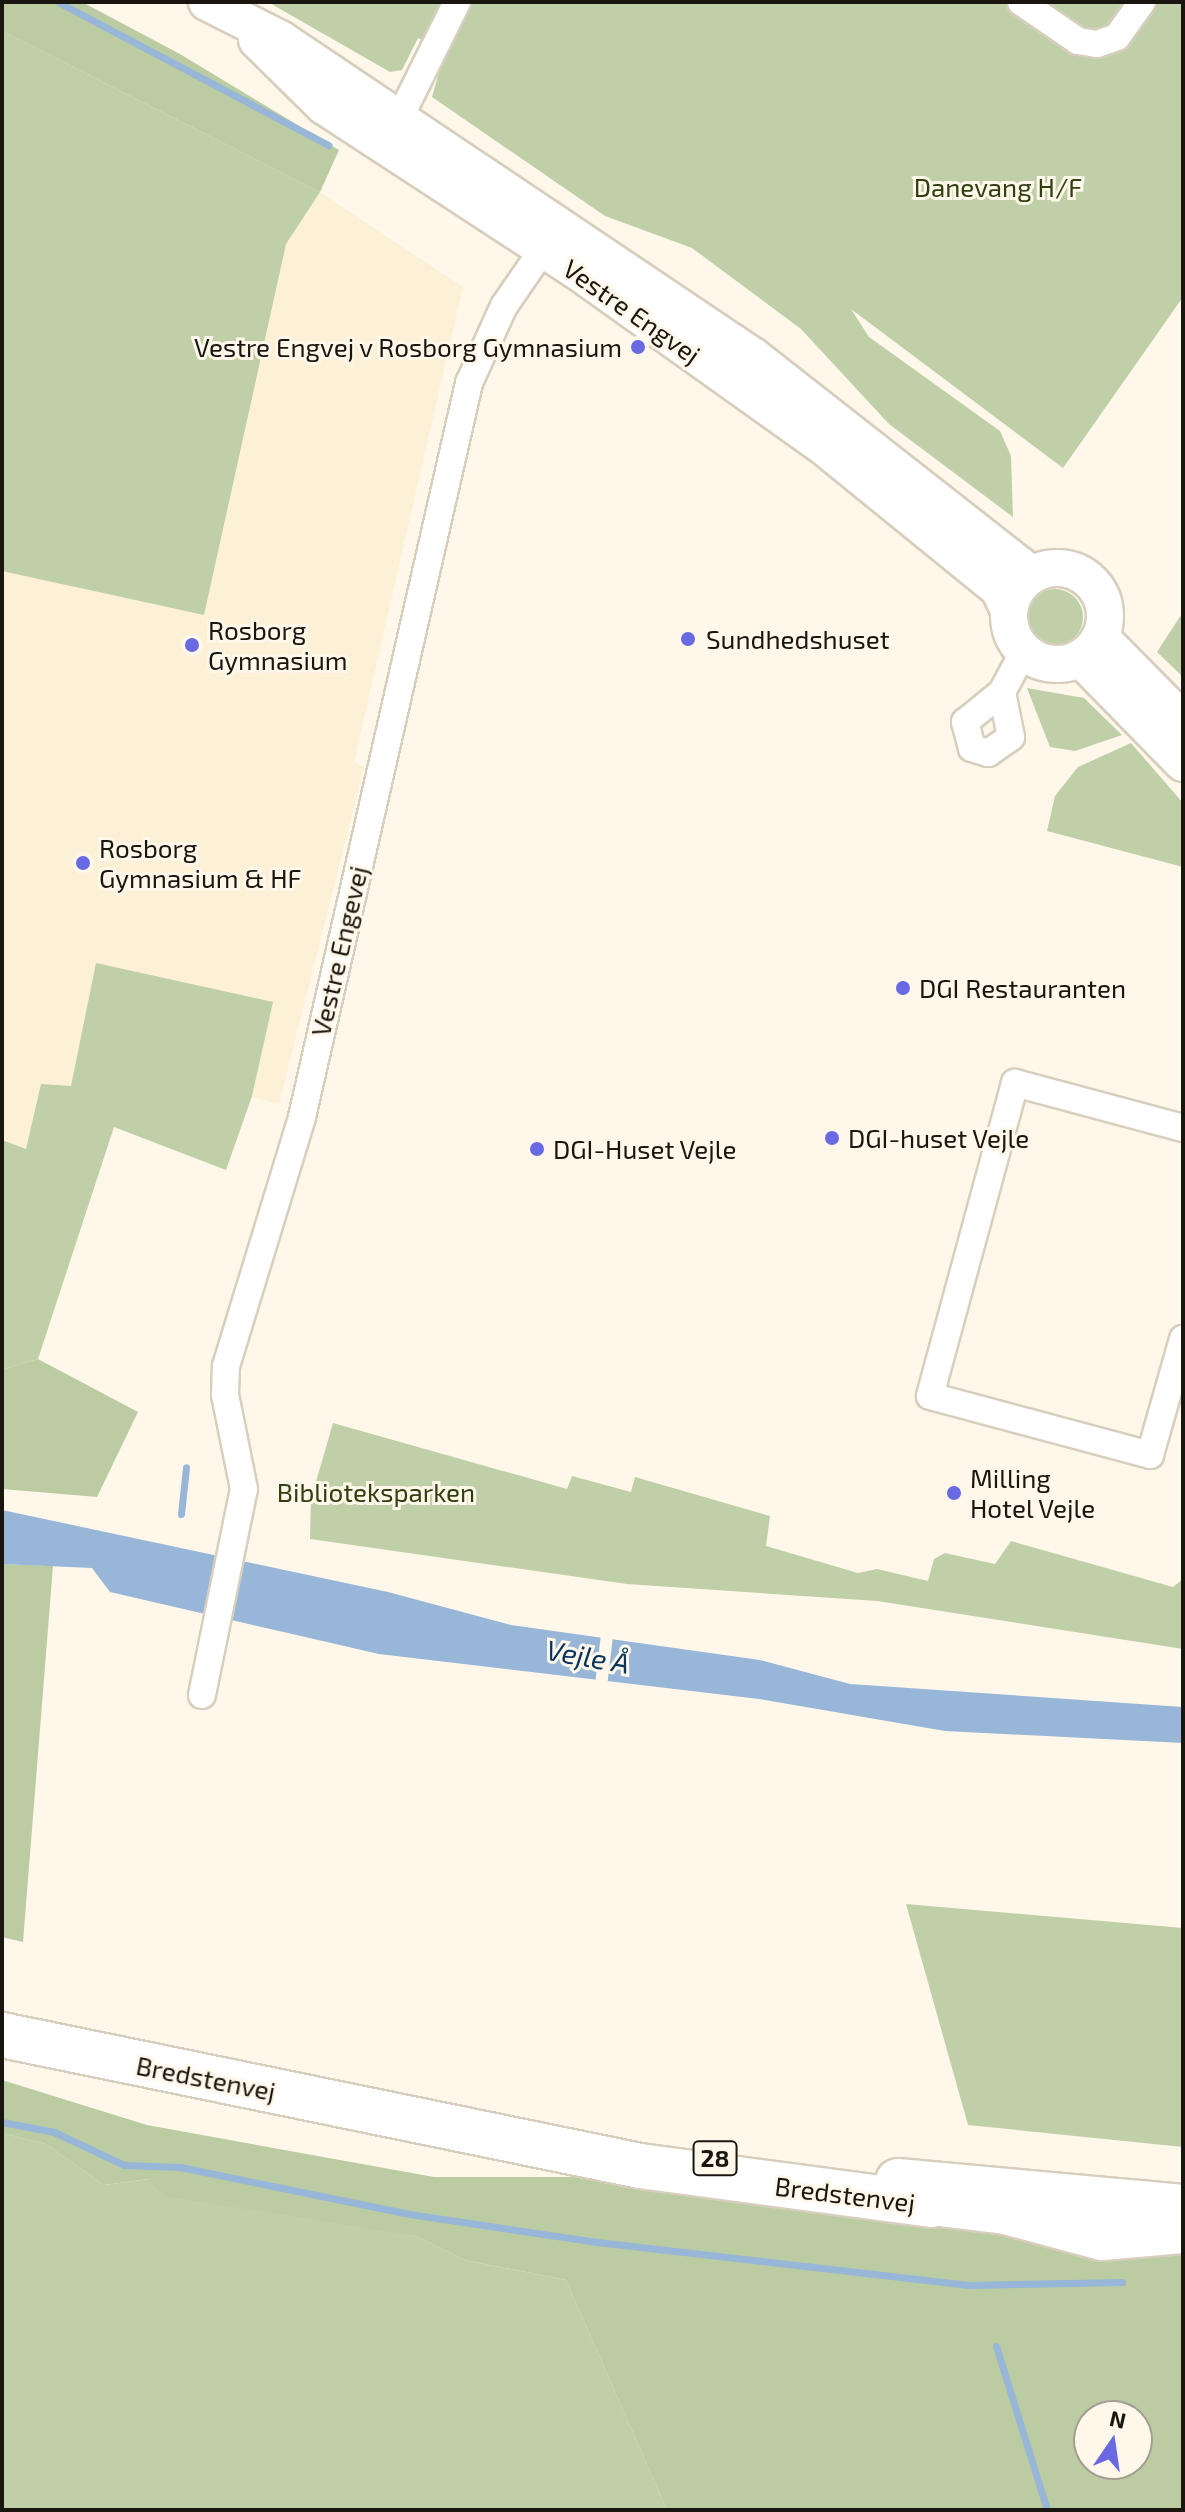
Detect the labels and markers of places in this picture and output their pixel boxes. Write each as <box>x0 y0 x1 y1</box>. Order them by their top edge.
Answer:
place label: Vestre Engvej v Rosborg Gymnasium <box>193 331 622 363</box>
marker: Vestre Engvej v Rosborg Gymnasium <box>629 338 647 356</box>
place label: Rosborg Gymnasium <box>208 614 347 676</box>
place label: Sundhedshuset <box>706 623 890 655</box>
marker: Sundhedshuset <box>677 628 699 650</box>
marker: Rosborg Gymnasium <box>183 636 201 654</box>
place label: Rosborg Gymnasium & HF <box>99 832 302 894</box>
marker: Rosborg Gymnasium & HF <box>74 854 92 872</box>
place label: DGI Restauranten <box>919 972 1126 1004</box>
marker: DGI Restauranten <box>894 979 912 997</box>
place label: DGI-huset Vejle <box>848 1122 1030 1154</box>
marker: DGI-huset Vejle <box>823 1129 841 1147</box>
place label: DGI-Huset Vejle <box>553 1133 737 1165</box>
marker: DGI-Huset Vejle <box>528 1140 546 1158</box>
place label: Milling Hotel Vejle <box>970 1462 1096 1524</box>
marker: Milling Hotel Vejle <box>945 1484 963 1502</box>

